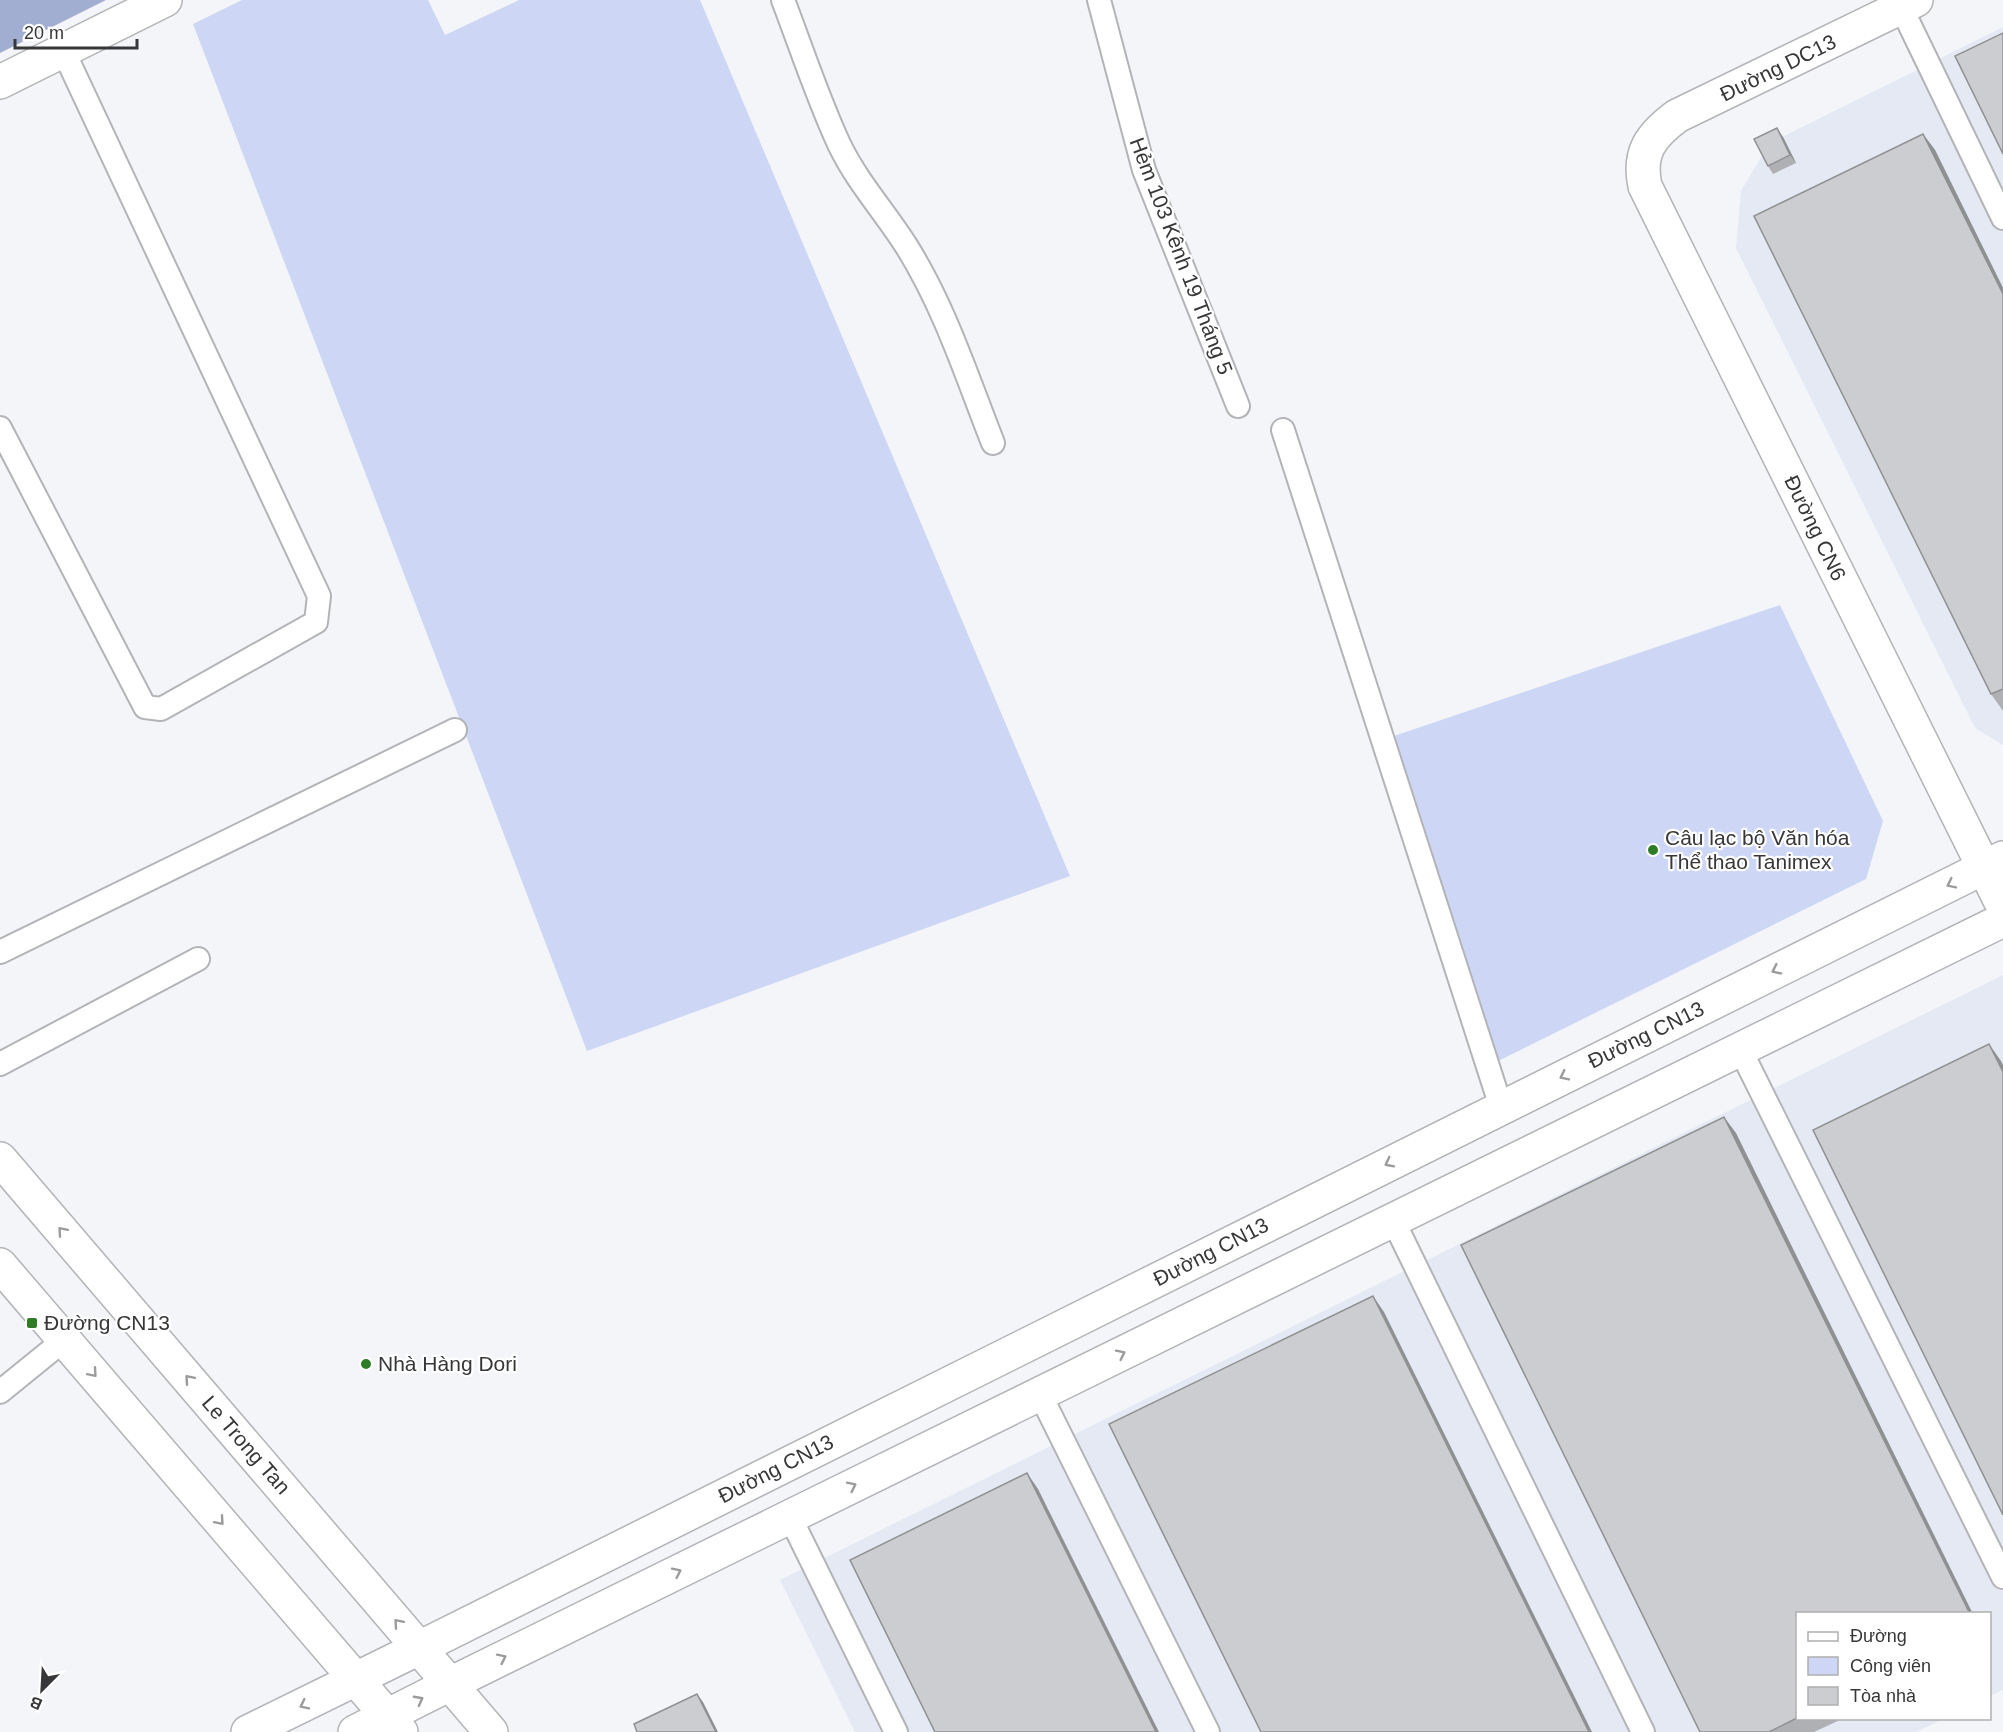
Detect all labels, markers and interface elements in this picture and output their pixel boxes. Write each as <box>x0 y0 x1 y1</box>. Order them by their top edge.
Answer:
scale bar <box>15 12 136 50</box>
text: 20 m <box>24 23 64 43</box>
street label: Đường DC13 <box>1716 30 1839 105</box>
street label: Hẻm 103 Kênh 19 Tháng 5 <box>1126 134 1237 377</box>
street label: Đường CN6 <box>1780 471 1851 584</box>
place label: Câu lạc bộ Văn hóa Thể thao Tanimex <box>1665 826 1850 873</box>
marker: Câu lạc bộ Văn hóa Thể thao Tanimex <box>1646 843 1660 857</box>
one-way arrow <box>1946 876 1957 888</box>
one-way arrow <box>1771 963 1782 975</box>
street label: Đường CN13 <box>1584 997 1707 1072</box>
one-way arrow <box>1559 1069 1570 1080</box>
one-way arrow <box>1385 1156 1396 1167</box>
street label: Đường CN13 <box>1149 1213 1272 1290</box>
one-way arrow <box>58 1227 69 1238</box>
place label: Đường CN13 <box>44 1311 170 1334</box>
marker: Đường CN13 <box>25 1316 39 1330</box>
one-way arrow <box>1115 1349 1126 1361</box>
place label: Nhà Hàng Dori <box>378 1352 517 1375</box>
marker: Nhà Hàng Dori <box>359 1357 373 1371</box>
one-way arrow <box>86 1366 97 1377</box>
one-way arrow <box>185 1375 196 1386</box>
street label: Le Trong Tan <box>198 1391 295 1498</box>
street label: Đường CN13 <box>714 1430 837 1507</box>
one-way arrow <box>846 1482 857 1494</box>
one-way arrow <box>213 1514 224 1525</box>
one-way arrow <box>671 1568 682 1580</box>
legend <box>1796 1612 1991 1720</box>
one-way arrow <box>394 1619 405 1630</box>
text: Đường <box>1850 1626 1907 1646</box>
one-way arrow <box>496 1653 507 1665</box>
text: Công viên <box>1850 1656 1931 1676</box>
north arrow <box>12 1660 72 1720</box>
text: Tòa nhà <box>1850 1686 1917 1706</box>
text: B <box>27 1693 45 1713</box>
one-way arrow <box>412 1696 423 1707</box>
one-way arrow <box>299 1697 310 1709</box>

